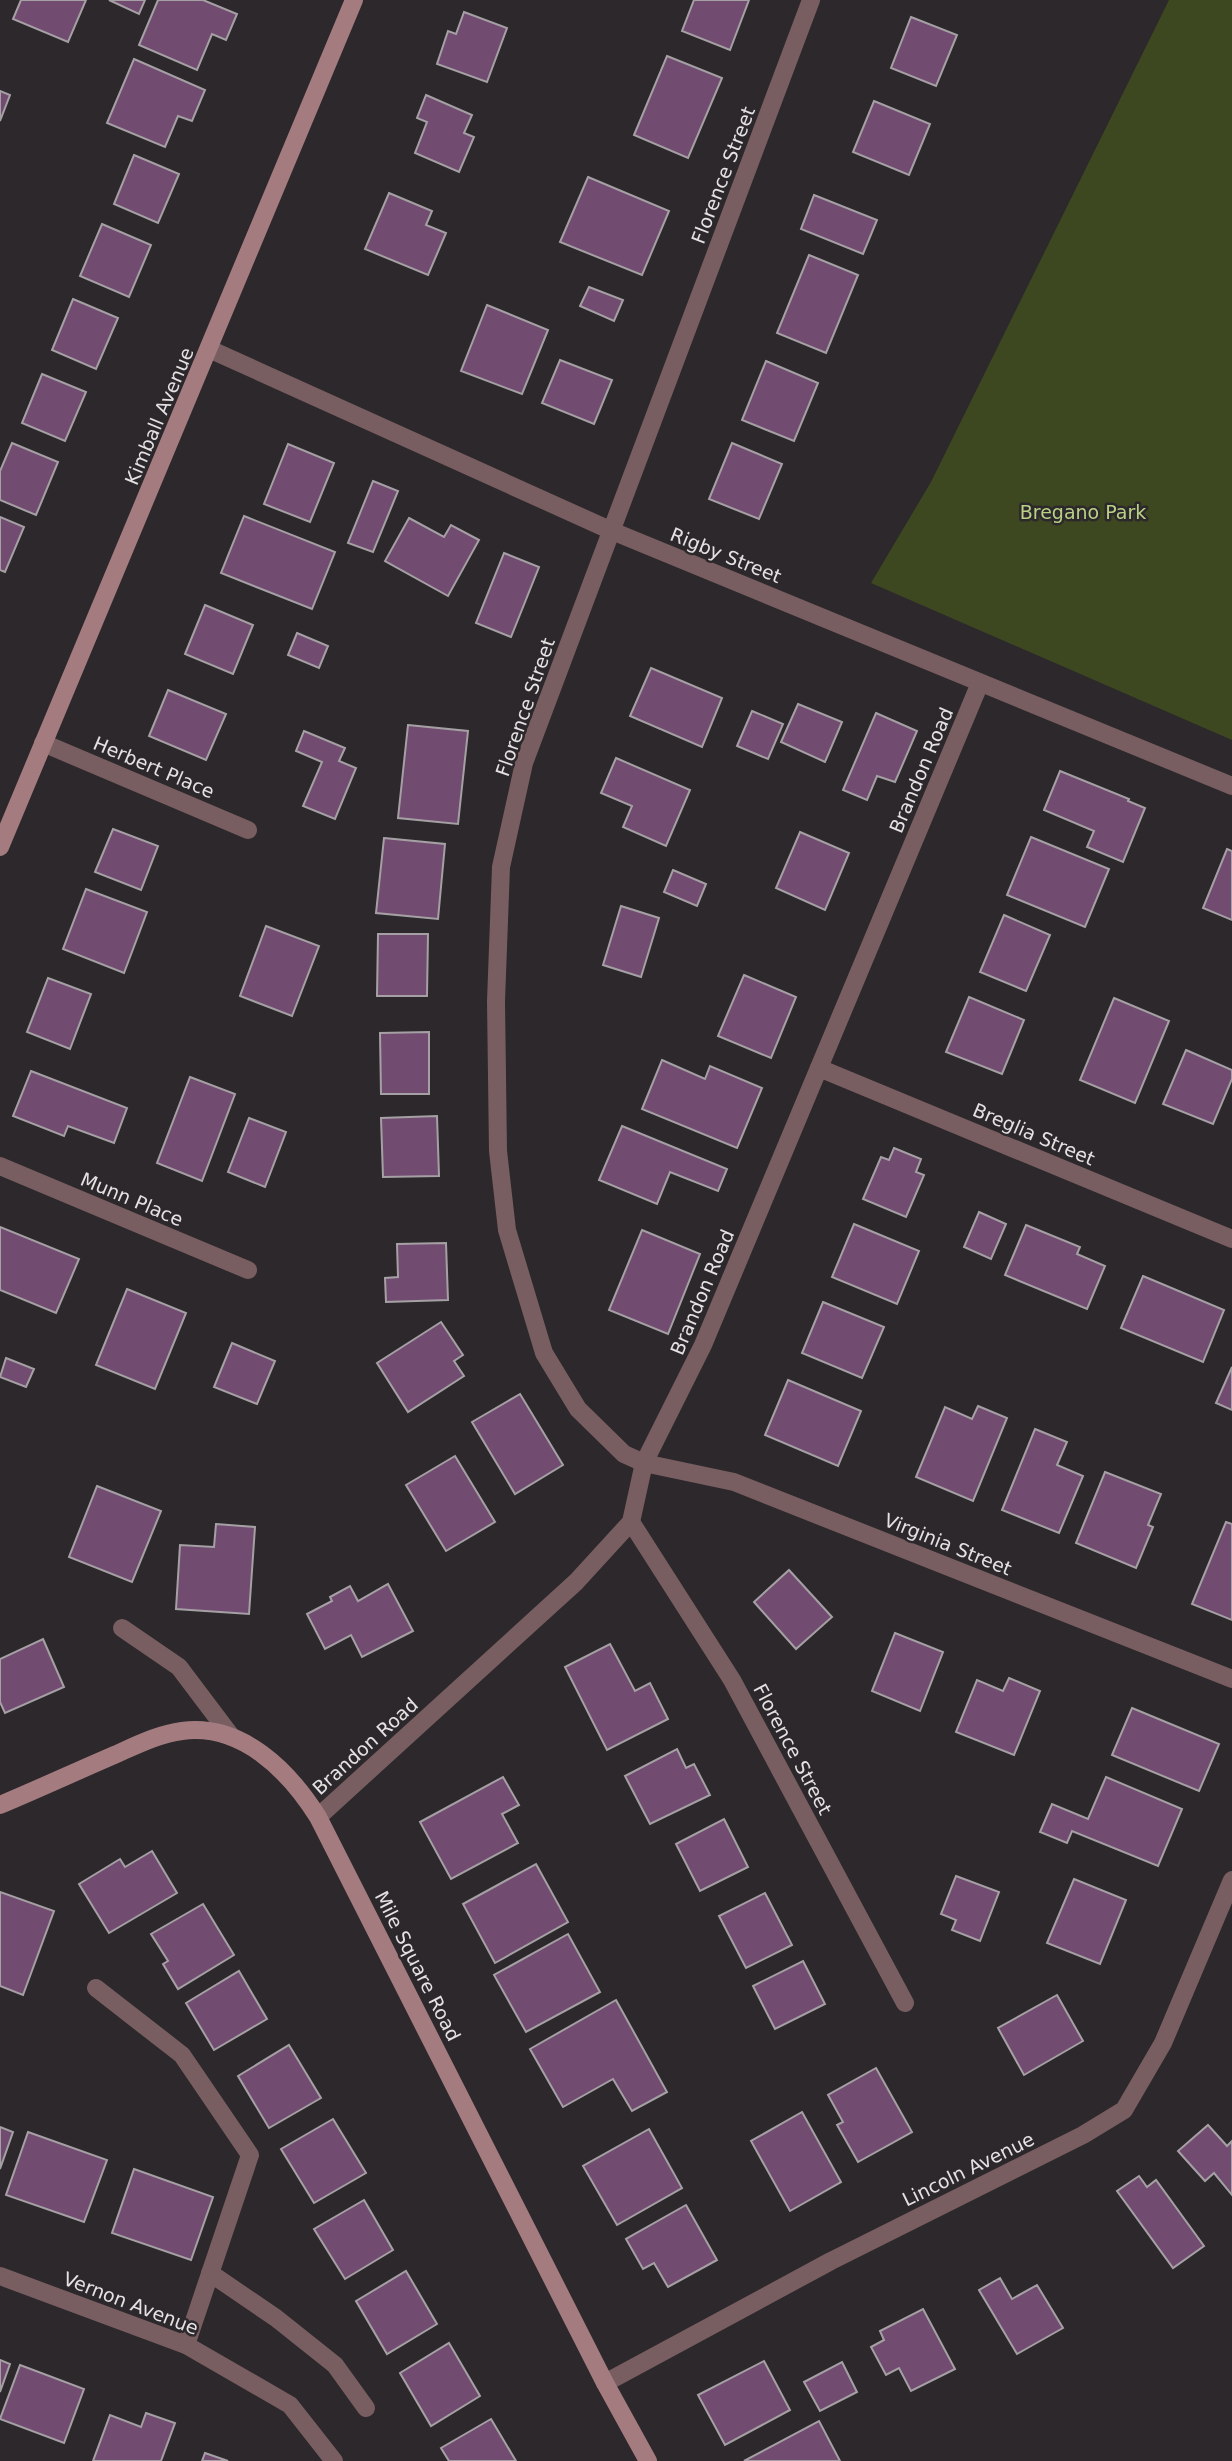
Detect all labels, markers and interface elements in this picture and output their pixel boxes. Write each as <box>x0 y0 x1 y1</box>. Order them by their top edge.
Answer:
street label: Florence Street <box>687 103 759 247</box>
street label: Kimball Avenue <box>120 344 198 488</box>
park label: Bregano Park <box>1020 501 1146 523</box>
street label: Rigby Street <box>667 523 785 587</box>
street label: Florence Street <box>491 635 559 779</box>
street label: Brandon Road <box>885 704 957 836</box>
street label: Herbert Place <box>90 732 218 802</box>
street label: Breglia Street <box>970 1098 1098 1170</box>
street label: Munn Place <box>77 1168 187 1230</box>
street label: Brandon Road <box>666 1226 738 1358</box>
street label: Virginia Street <box>881 1508 1015 1580</box>
street label: Florence Street <box>749 1680 837 1818</box>
street label: Brandon Road <box>308 1693 422 1799</box>
street label: Mile Square Road <box>371 1887 465 2045</box>
street label: Lincoln Avenue <box>898 2128 1038 2210</box>
street label: Vernon Avenue <box>60 2267 202 2339</box>

